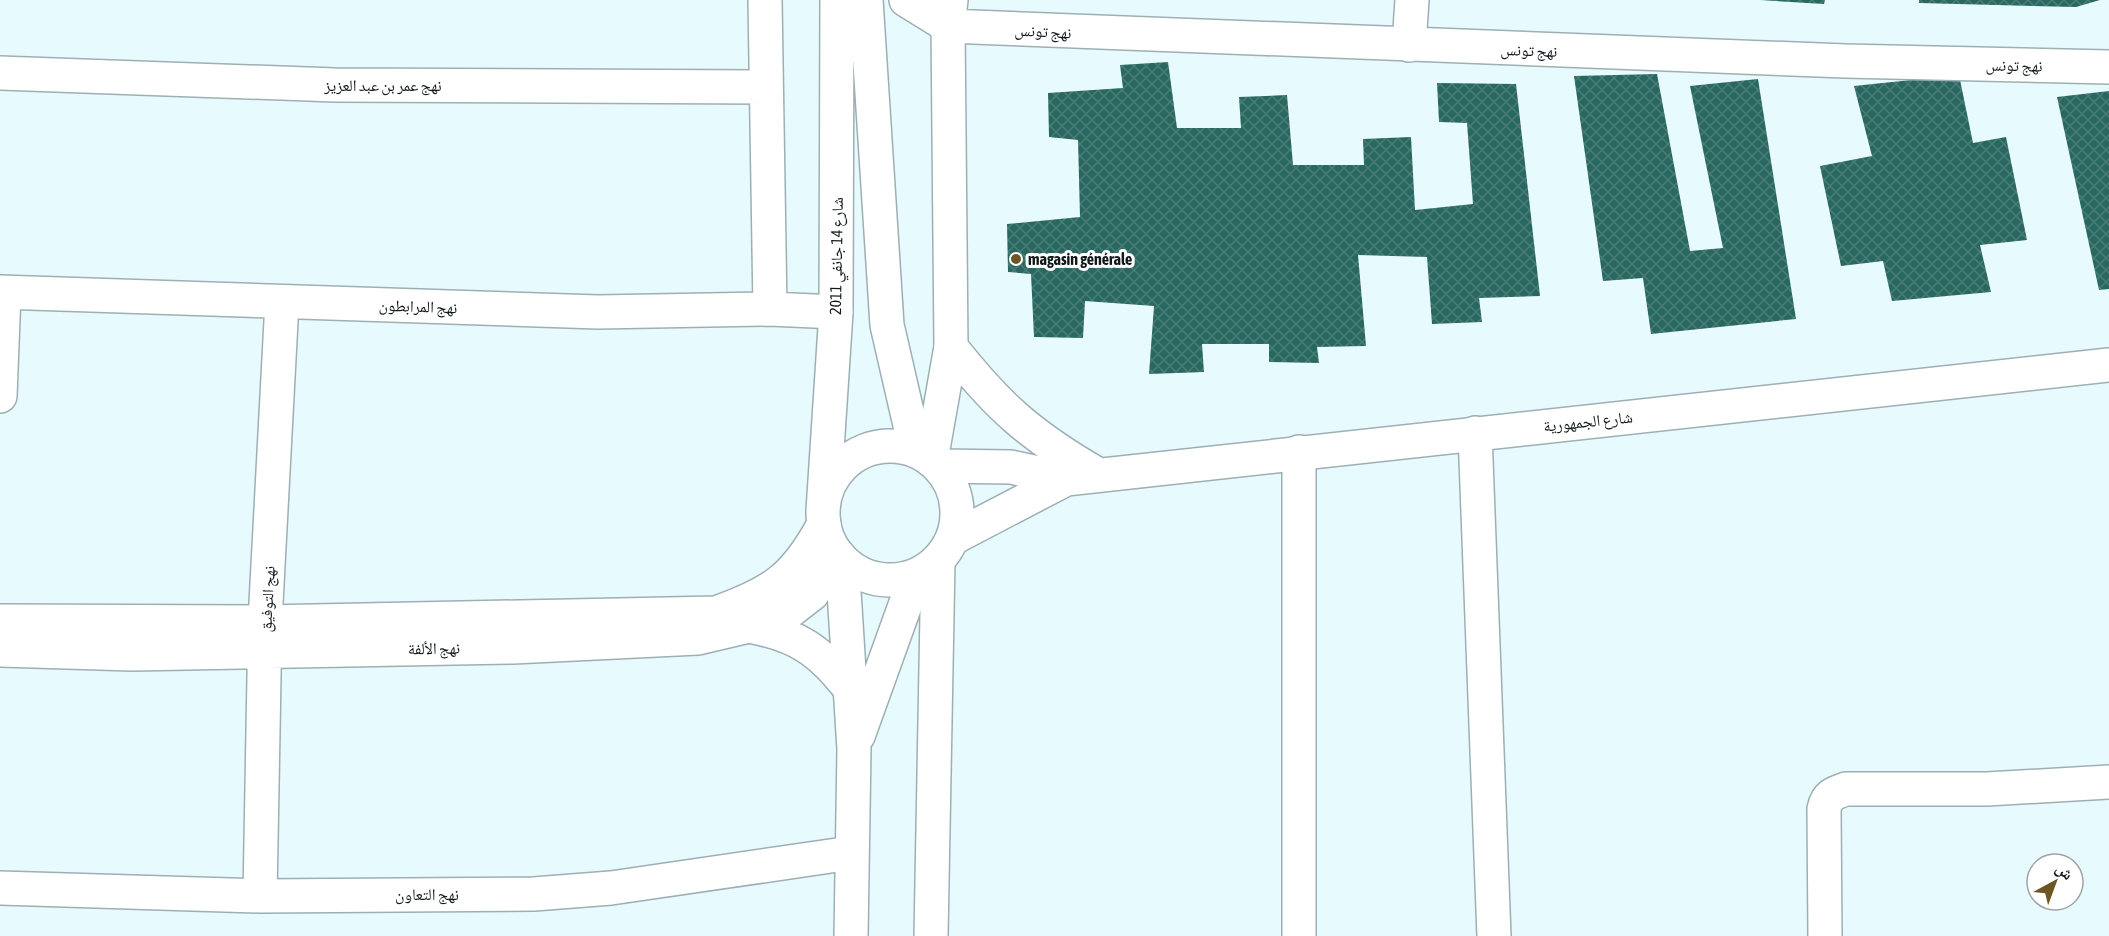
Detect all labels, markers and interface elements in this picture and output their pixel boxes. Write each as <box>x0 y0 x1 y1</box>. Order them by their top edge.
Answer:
street label: نهج تونس <box>1014 21 1072 43</box>
street label: نهج تونس <box>1500 40 1558 62</box>
street label: نهج تونس <box>1985 56 2043 76</box>
street label: نهج عمر بن عبد العزيز <box>323 76 442 96</box>
street label: شارع 14 جانفي 2011 <box>826 197 850 315</box>
place label: magasin générale <box>1028 250 1132 268</box>
marker: magasin générale <box>1009 252 1023 266</box>
street label: نهج المرابطون <box>378 296 458 318</box>
street label: شارع الجمهورية <box>1543 407 1634 437</box>
street label: نهج التوفيق <box>256 565 280 633</box>
street label: نهج الألفة <box>408 639 460 659</box>
north arrow <box>2025 852 2085 912</box>
text: ش <box>2052 858 2077 884</box>
street label: نهج التعاون <box>395 885 459 905</box>

